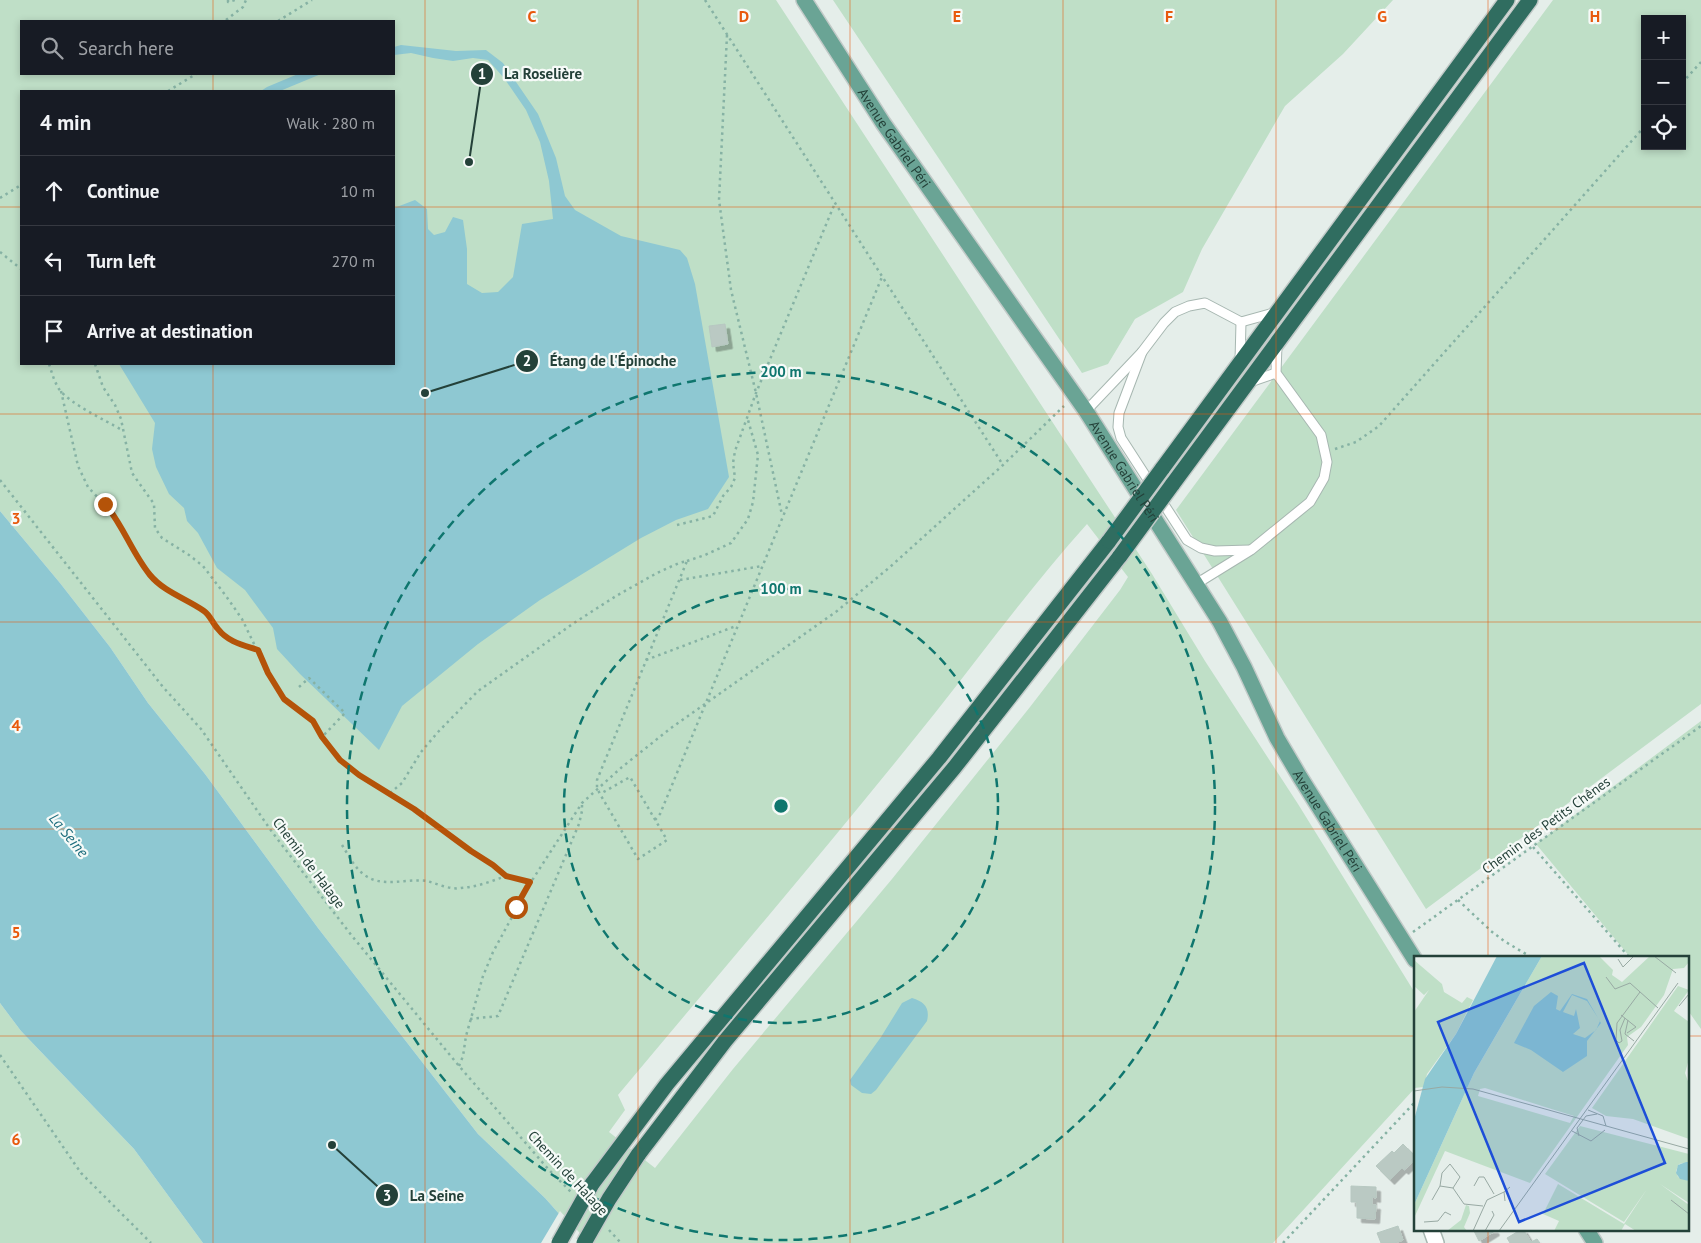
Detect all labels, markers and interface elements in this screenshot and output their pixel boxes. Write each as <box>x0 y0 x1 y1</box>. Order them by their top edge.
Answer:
text: C <box>528 6 537 26</box>
text: D <box>739 6 749 26</box>
text: E <box>953 6 961 26</box>
text: F <box>1165 6 1173 26</box>
text: G <box>1377 6 1387 26</box>
text: H <box>1590 6 1600 26</box>
map controls <box>1641 15 1686 150</box>
button: + <box>1641 15 1686 60</box>
search box <box>20 20 395 75</box>
icon: search <box>38 34 66 62</box>
text: Search here <box>78 36 174 60</box>
callout: La Roselière <box>469 59 592 89</box>
button: − <box>1641 60 1686 105</box>
text: 1 <box>478 64 486 83</box>
text: La Roselière <box>504 64 582 83</box>
street label: Avenue Gabriel Péri <box>854 85 935 191</box>
button: locate <box>1641 105 1686 150</box>
text: 4 min <box>40 109 91 136</box>
text: Walk · 280 m <box>286 113 375 133</box>
icon: ahead <box>40 177 68 205</box>
text: Continue <box>87 179 159 203</box>
text: 10 m <box>340 181 375 201</box>
icon: left <box>40 247 68 275</box>
text: Turn left <box>87 249 156 273</box>
text: 270 m <box>332 251 375 271</box>
icon: arrive <box>40 317 68 345</box>
text: Arrive at destination <box>87 319 253 343</box>
callout: Étang de l'Épinoche <box>515 346 686 376</box>
text: 2 <box>523 351 531 370</box>
text: Étang de l'Épinoche <box>550 351 677 370</box>
text: 200 m <box>760 362 802 381</box>
street label: Avenue Gabriel Péri <box>1085 417 1163 526</box>
route end <box>94 493 117 516</box>
text: 3 <box>11 508 21 528</box>
text: 100 m <box>760 579 802 598</box>
text: 4 <box>11 715 21 735</box>
street label: Avenue Gabriel Péri <box>1289 767 1366 875</box>
street label: Chemin des Petits Chênes <box>1478 772 1614 878</box>
centre of rings <box>772 797 790 815</box>
water label: La Seine <box>45 809 93 861</box>
street label: Chemin de Halage <box>269 814 349 912</box>
route start <box>505 896 528 919</box>
text: 5 <box>11 922 21 942</box>
inset map <box>1414 956 1688 1230</box>
street label: Chemin de Halage <box>524 1127 612 1219</box>
text: 6 <box>11 1129 21 1149</box>
callout: La Seine <box>374 1180 474 1210</box>
text: 3 <box>383 1186 391 1205</box>
text: La Seine <box>410 1186 465 1205</box>

